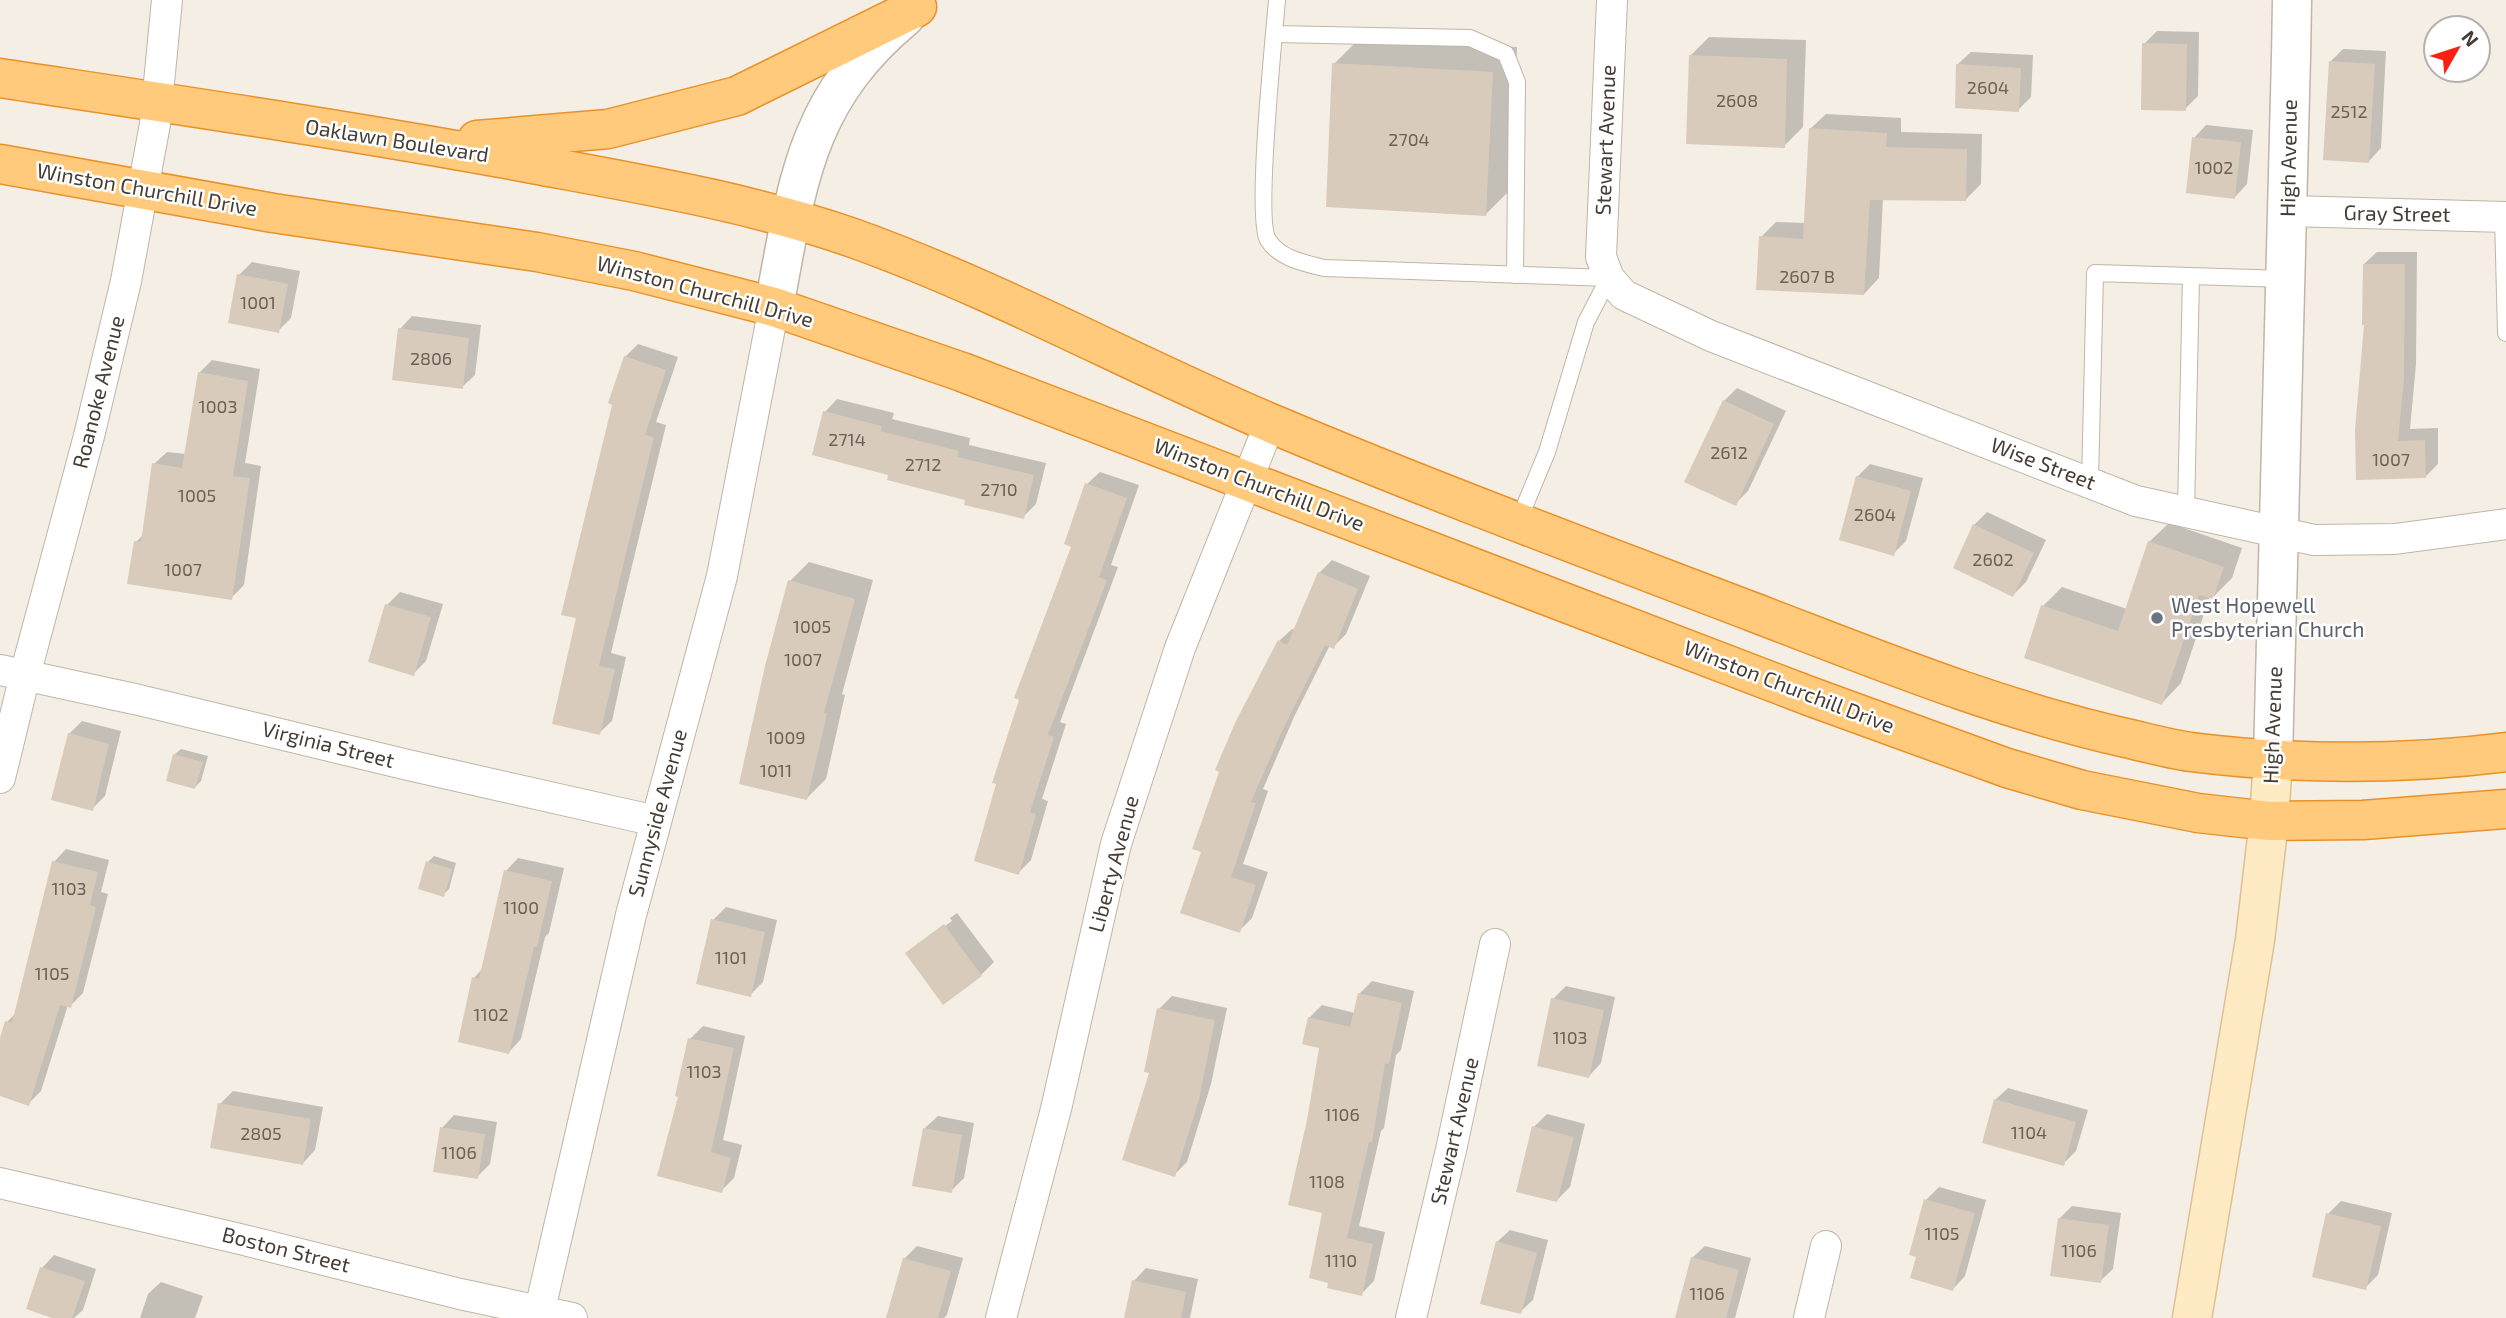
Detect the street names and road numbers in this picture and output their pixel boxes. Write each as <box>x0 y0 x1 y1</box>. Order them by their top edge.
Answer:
street label: Stewart Avenue <box>1589 64 1620 216</box>
street label: High Avenue <box>2274 99 2301 217</box>
street label: Oaklawn Boulevard <box>304 113 491 166</box>
street label: Winston Churchill Drive <box>35 157 259 220</box>
street label: Gray Street <box>2343 199 2451 226</box>
street label: Winston Churchill Drive <box>594 250 816 332</box>
street label: Roanoke Avenue <box>66 313 129 471</box>
street label: Wise Street <box>1988 431 2099 494</box>
street label: Winston Churchill Drive <box>1151 432 1368 535</box>
street label: Winston Churchill Drive <box>1681 634 1898 737</box>
street label: High Avenue <box>2257 666 2286 784</box>
street label: Virginia Street <box>260 715 397 772</box>
street label: Sunnyside Avenue <box>622 726 691 899</box>
street label: Liberty Avenue <box>1082 792 1143 935</box>
street label: Stewart Avenue <box>1424 1054 1483 1207</box>
street label: Boston Street <box>220 1221 353 1276</box>

